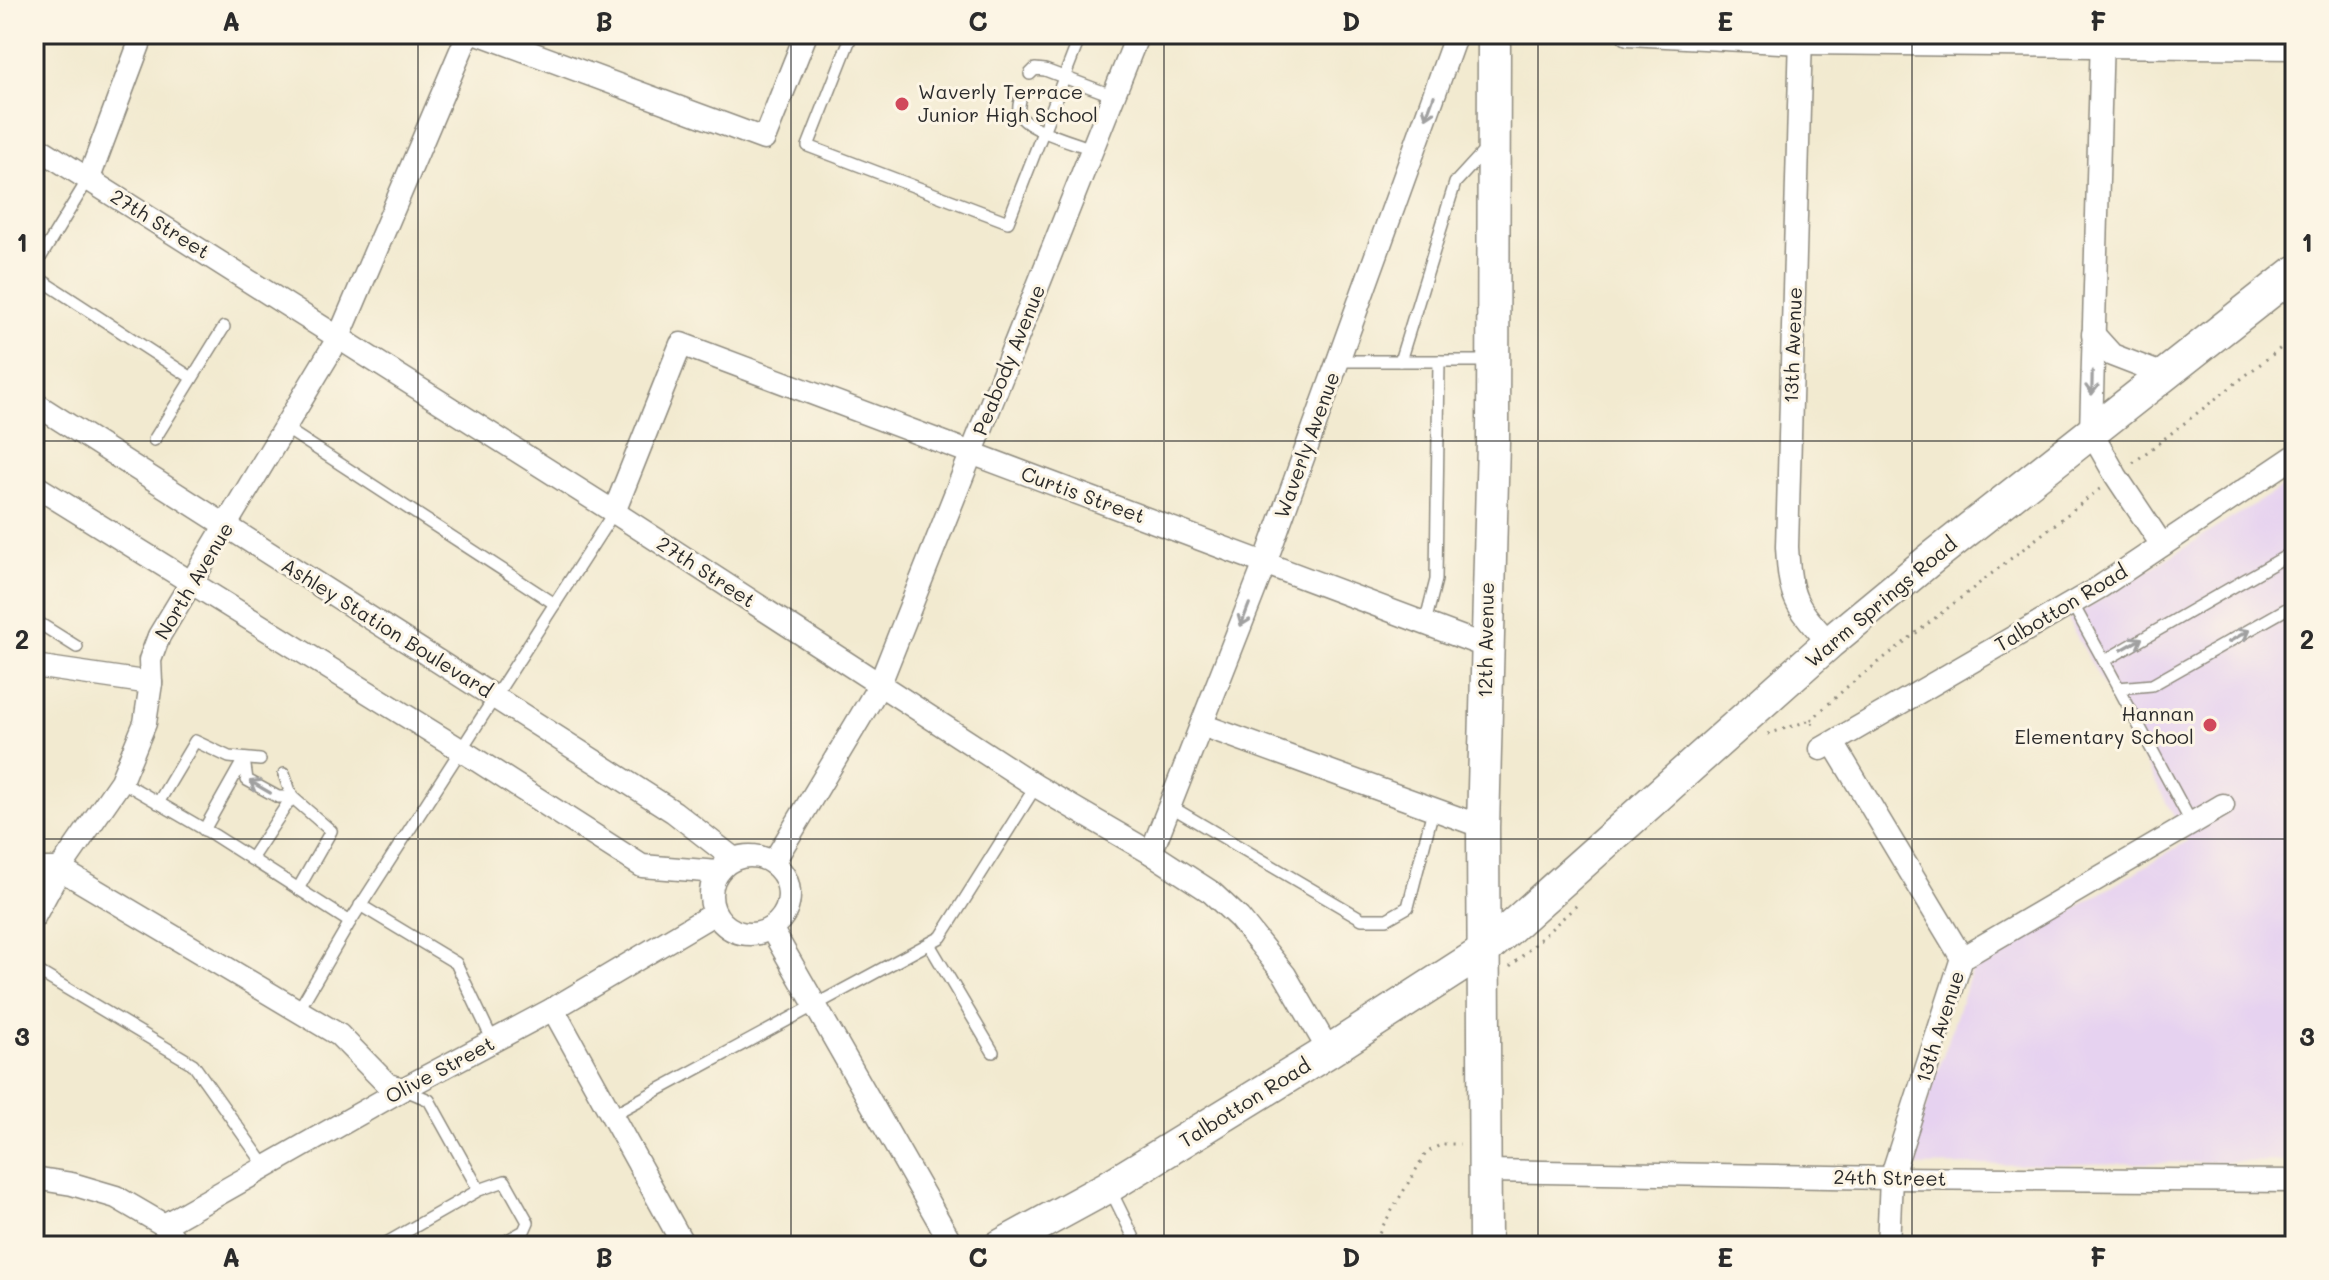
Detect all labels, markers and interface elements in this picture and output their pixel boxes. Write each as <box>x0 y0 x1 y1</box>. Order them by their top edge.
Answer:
text: A <box>222 4 240 38</box>
text: B <box>595 4 613 38</box>
text: C <box>968 4 988 38</box>
text: D <box>1342 4 1360 38</box>
text: E <box>1717 4 1733 38</box>
text: F <box>2090 4 2106 38</box>
place label: Waverly Terrace Junior High School <box>918 78 1098 127</box>
one-way arrow <box>1422 94 1436 119</box>
marker: Waverly Terrace Junior High School <box>893 95 911 113</box>
street label: 27th Street <box>106 182 215 264</box>
text: 1 <box>16 225 28 259</box>
text: 1 <box>2301 225 2313 259</box>
street label: Peabody Avenue <box>966 280 1050 439</box>
street label: 13th Avenue <box>1777 286 1807 404</box>
street label: Waverly Avenue <box>1267 368 1345 522</box>
one-way arrow <box>2084 369 2100 396</box>
street label: Curtis Street <box>1018 460 1149 529</box>
street label: North Avenue <box>148 517 238 644</box>
street label: 27th Street <box>652 530 761 613</box>
street label: Warm Springs Road <box>1799 530 1962 673</box>
street label: Ashley Station Boulevard <box>277 551 498 703</box>
street label: Talbotton Road <box>1990 557 2131 657</box>
street label: 12th Avenue <box>1471 582 1499 698</box>
one-way arrow <box>1237 602 1251 627</box>
text: 2 <box>15 622 29 656</box>
text: 2 <box>2300 622 2314 656</box>
one-way arrow <box>2227 628 2250 644</box>
one-way arrow <box>2120 636 2143 652</box>
place label: Hannan Elementary School <box>2015 700 2194 749</box>
marker: Hannan Elementary School <box>2201 716 2219 734</box>
one-way arrow <box>248 779 272 794</box>
street label: 13th Avenue <box>1909 967 1969 1086</box>
text: 3 <box>14 1019 30 1053</box>
text: 3 <box>2299 1019 2315 1053</box>
street label: Olive Street <box>380 1029 499 1109</box>
street label: Talbotton Road <box>1174 1051 1315 1153</box>
street label: 24th Street <box>1833 1163 1947 1191</box>
text: A <box>222 1240 240 1274</box>
text: B <box>595 1240 613 1274</box>
text: C <box>968 1240 988 1274</box>
text: D <box>1342 1240 1360 1274</box>
text: E <box>1717 1240 1733 1274</box>
text: F <box>2090 1240 2106 1274</box>

